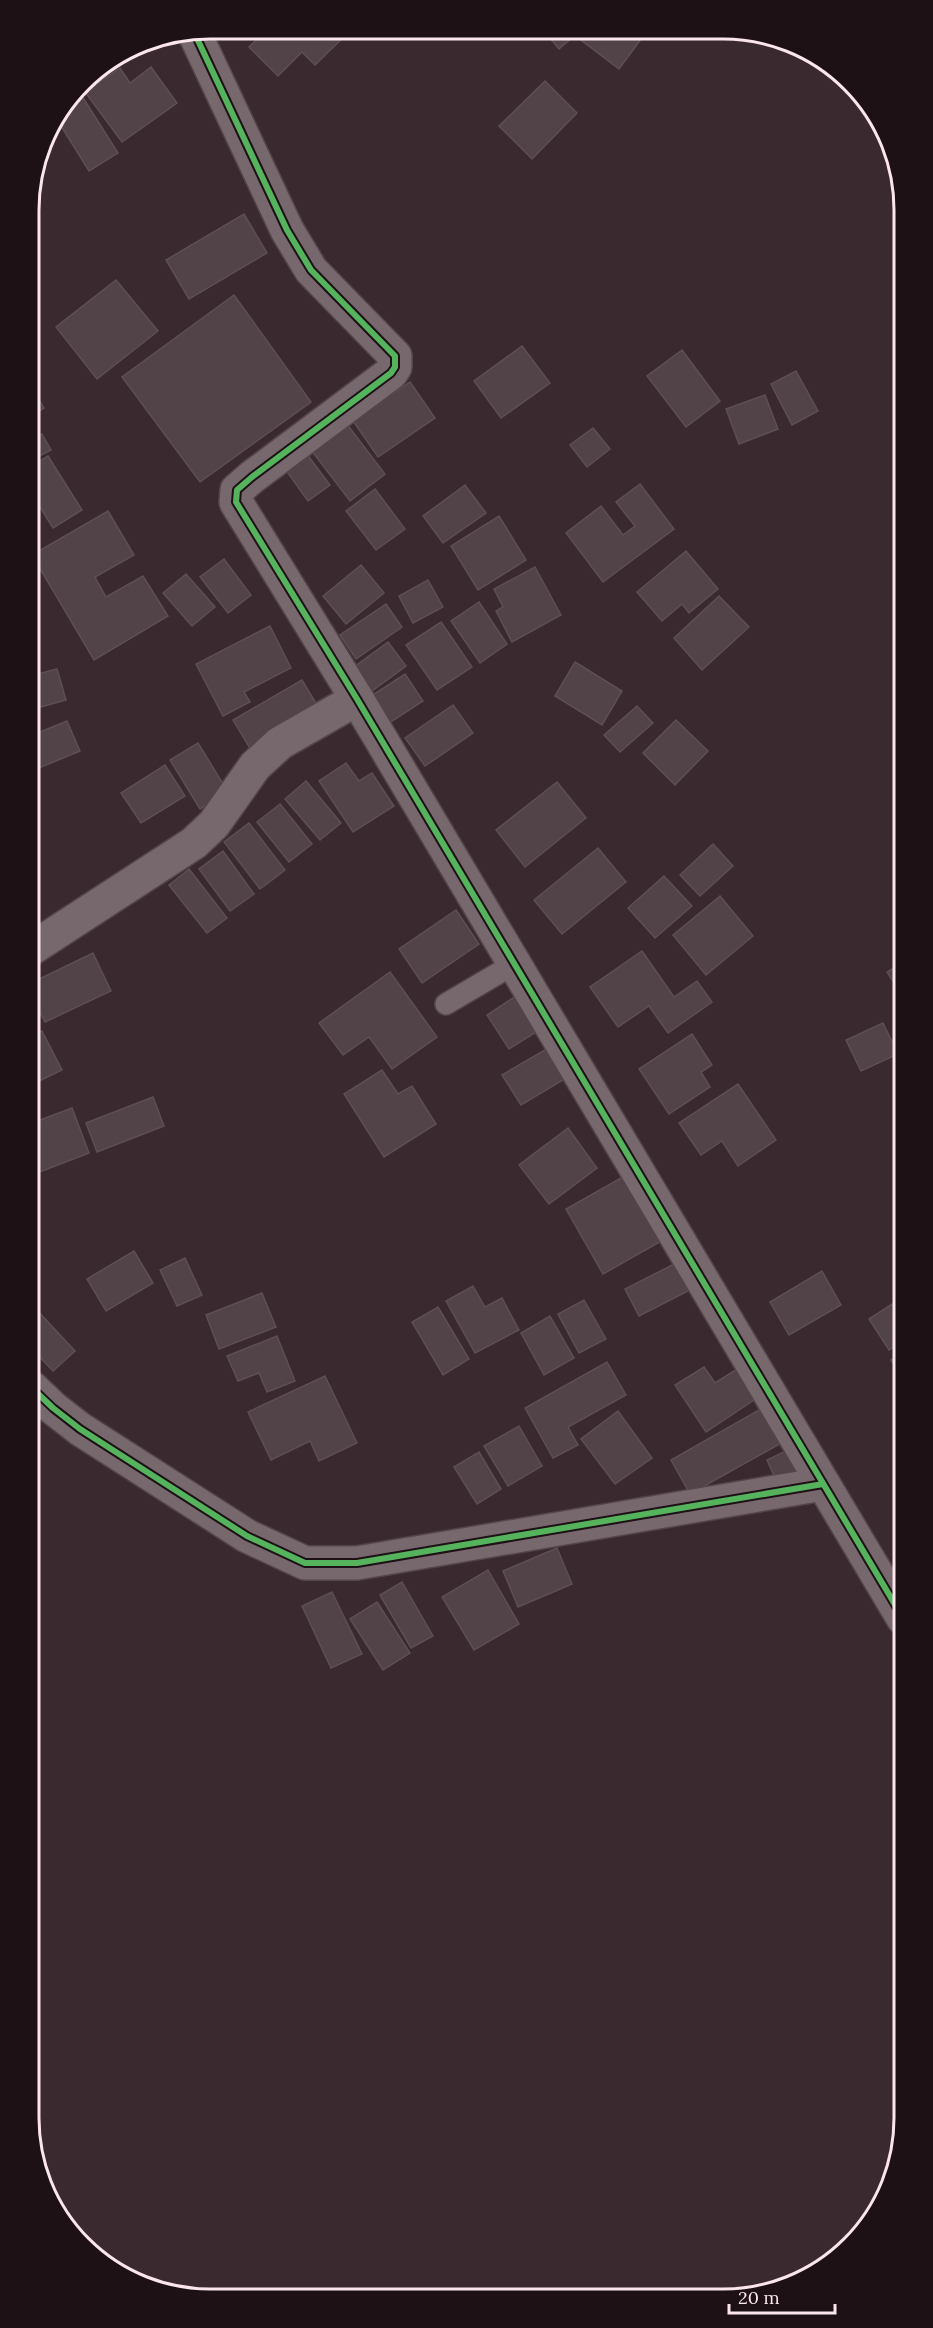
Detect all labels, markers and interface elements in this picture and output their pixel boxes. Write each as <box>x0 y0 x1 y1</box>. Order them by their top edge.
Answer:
scale bar <box>729 2277 836 2315</box>
text: 20 m <box>738 2286 780 2309</box>

